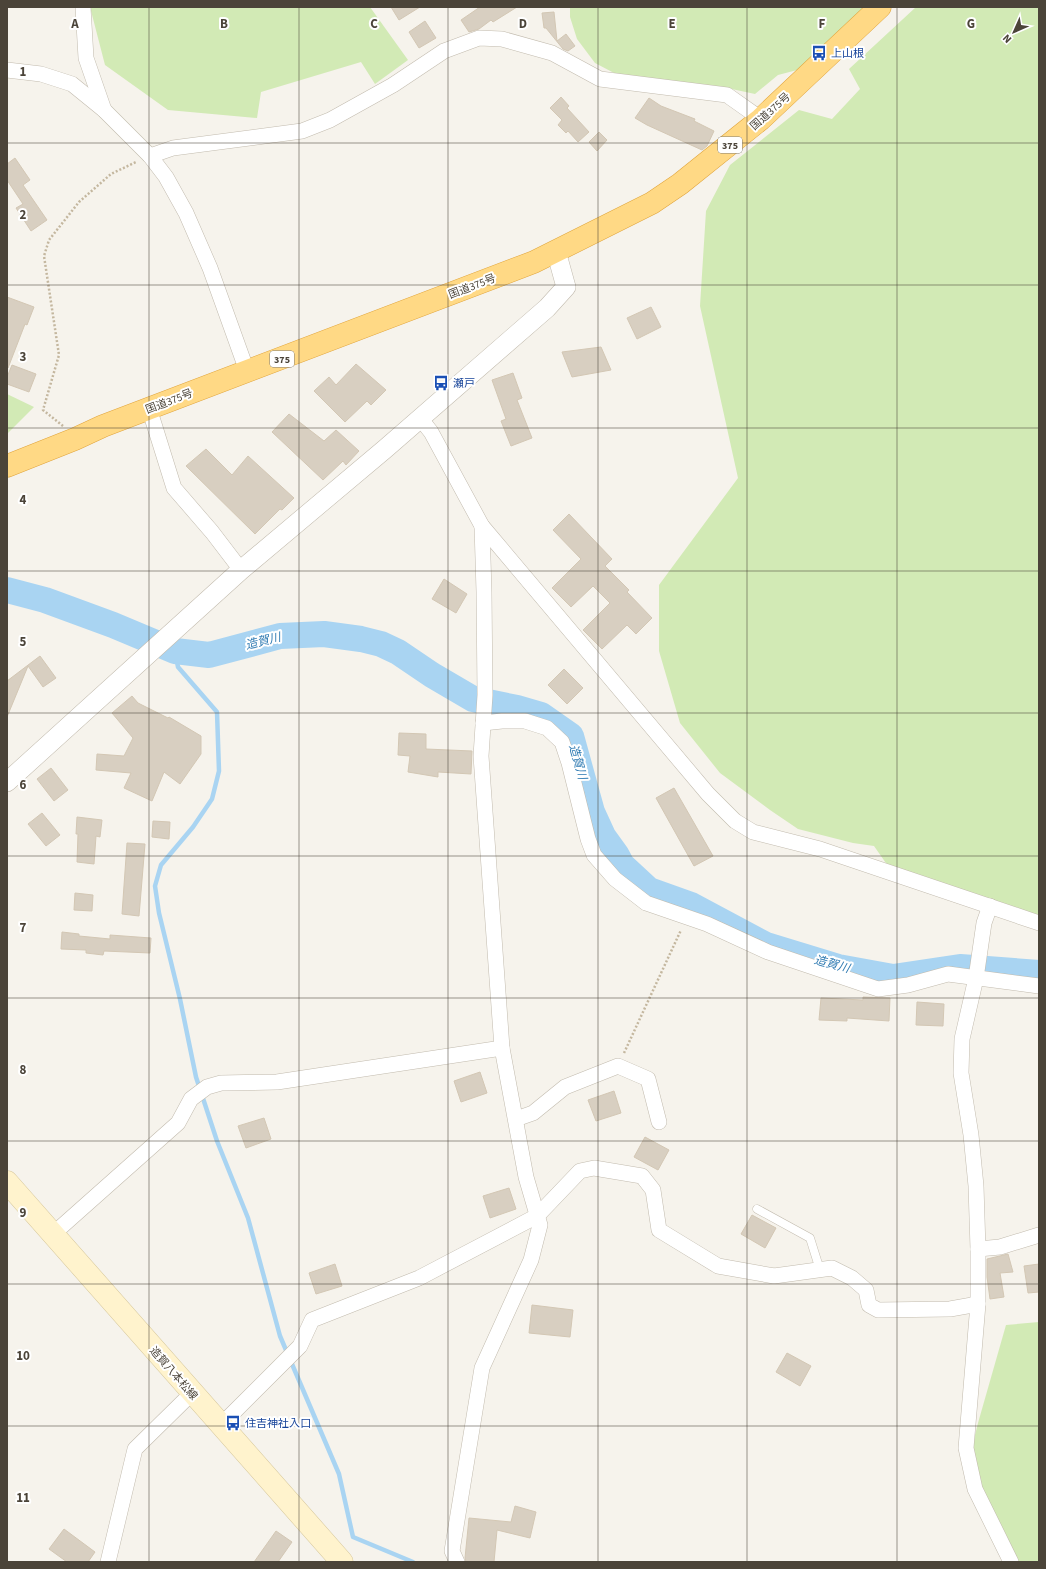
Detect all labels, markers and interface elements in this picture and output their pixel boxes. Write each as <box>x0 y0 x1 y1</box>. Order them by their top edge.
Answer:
north arrow <box>994 12 1034 52</box>
text: A <box>70 15 79 33</box>
text: B <box>220 15 228 33</box>
text: C <box>370 15 378 33</box>
text: D <box>519 15 527 33</box>
text: E <box>668 15 676 33</box>
text: F <box>819 15 826 33</box>
text: G <box>967 15 975 33</box>
text: N <box>999 31 1015 47</box>
bus stop icon: 上山根 <box>810 44 828 62</box>
place label: 上山根 <box>831 46 864 61</box>
text: 1 <box>20 63 27 81</box>
street label: 国道375号 <box>747 89 794 133</box>
road number: 375 <box>718 137 742 153</box>
text: 2 <box>20 206 27 224</box>
street label: 国道375号 <box>446 271 498 302</box>
text: 3 <box>20 348 27 366</box>
road number: 375 <box>270 351 294 367</box>
bus stop icon: 瀬戸 <box>432 374 450 392</box>
place label: 瀬戸 <box>453 376 475 391</box>
street label: 国道375号 <box>143 386 195 417</box>
text: 4 <box>20 491 27 509</box>
water label: 造賀川 <box>244 628 285 654</box>
text: 5 <box>20 633 27 651</box>
water label: 造賀川 <box>564 742 591 784</box>
text: 6 <box>20 776 27 794</box>
text: 7 <box>20 919 27 937</box>
water label: 造賀川 <box>812 952 853 978</box>
text: 8 <box>20 1061 27 1079</box>
text: 9 <box>20 1204 27 1222</box>
street label: 造賀八本松線 <box>146 1344 201 1403</box>
text: 10 <box>16 1347 30 1365</box>
bus stop icon: 住吉神社入口 <box>224 1414 242 1432</box>
place label: 住吉神社入口 <box>245 1416 311 1431</box>
text: 11 <box>16 1489 30 1507</box>

